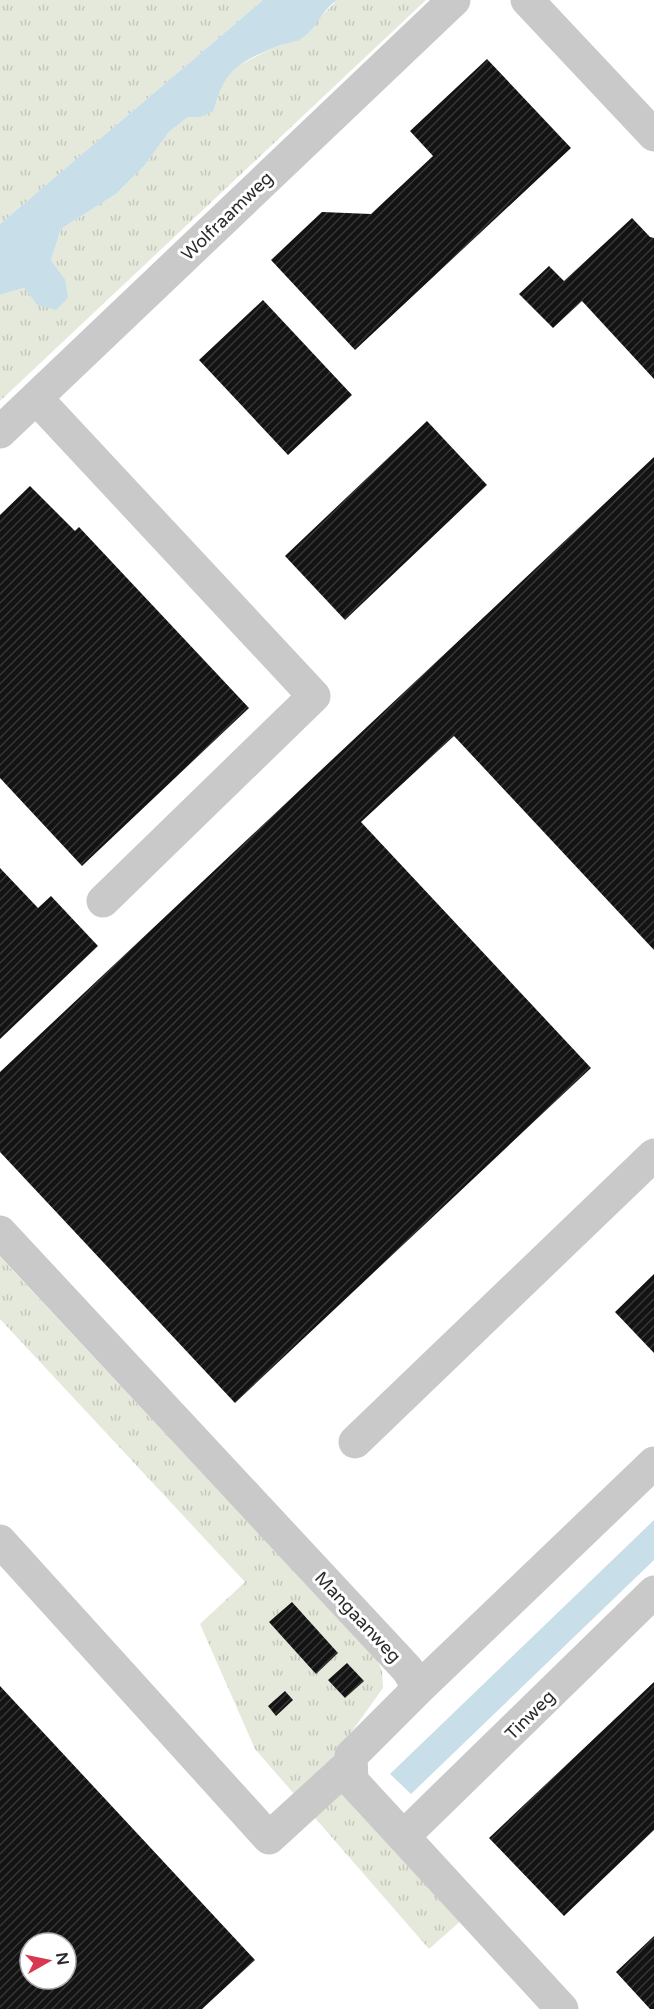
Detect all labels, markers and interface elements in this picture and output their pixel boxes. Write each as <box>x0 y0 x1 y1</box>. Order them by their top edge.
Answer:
street label: Wolfraamweg <box>177 167 277 265</box>
street label: Mangaanweg <box>310 1567 406 1667</box>
street label: Tinweg <box>500 1685 560 1745</box>
north arrow <box>18 1931 78 1991</box>
text: N <box>51 1951 73 1967</box>

